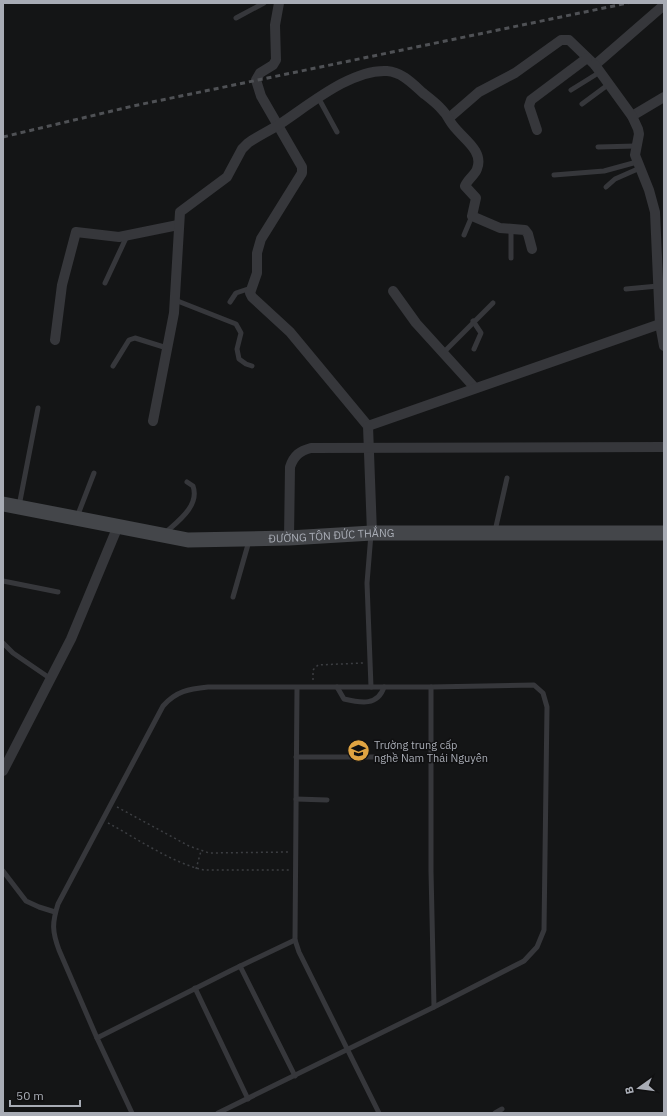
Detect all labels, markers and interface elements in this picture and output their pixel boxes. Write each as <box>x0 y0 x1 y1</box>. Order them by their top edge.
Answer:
street label: ĐƯỜNG TÔN ĐỨC THẮNG <box>268 525 394 545</box>
school or university icon: Trường trung cấp nghề Nam Thái Nguyên <box>346 738 372 764</box>
place label: Trường trung cấp nghề Nam Thái Nguyên <box>374 738 488 765</box>
north arrow <box>619 1068 659 1108</box>
scale bar <box>10 1082 80 1108</box>
text: B <box>622 1085 637 1096</box>
text: 50 m <box>16 1088 44 1103</box>

